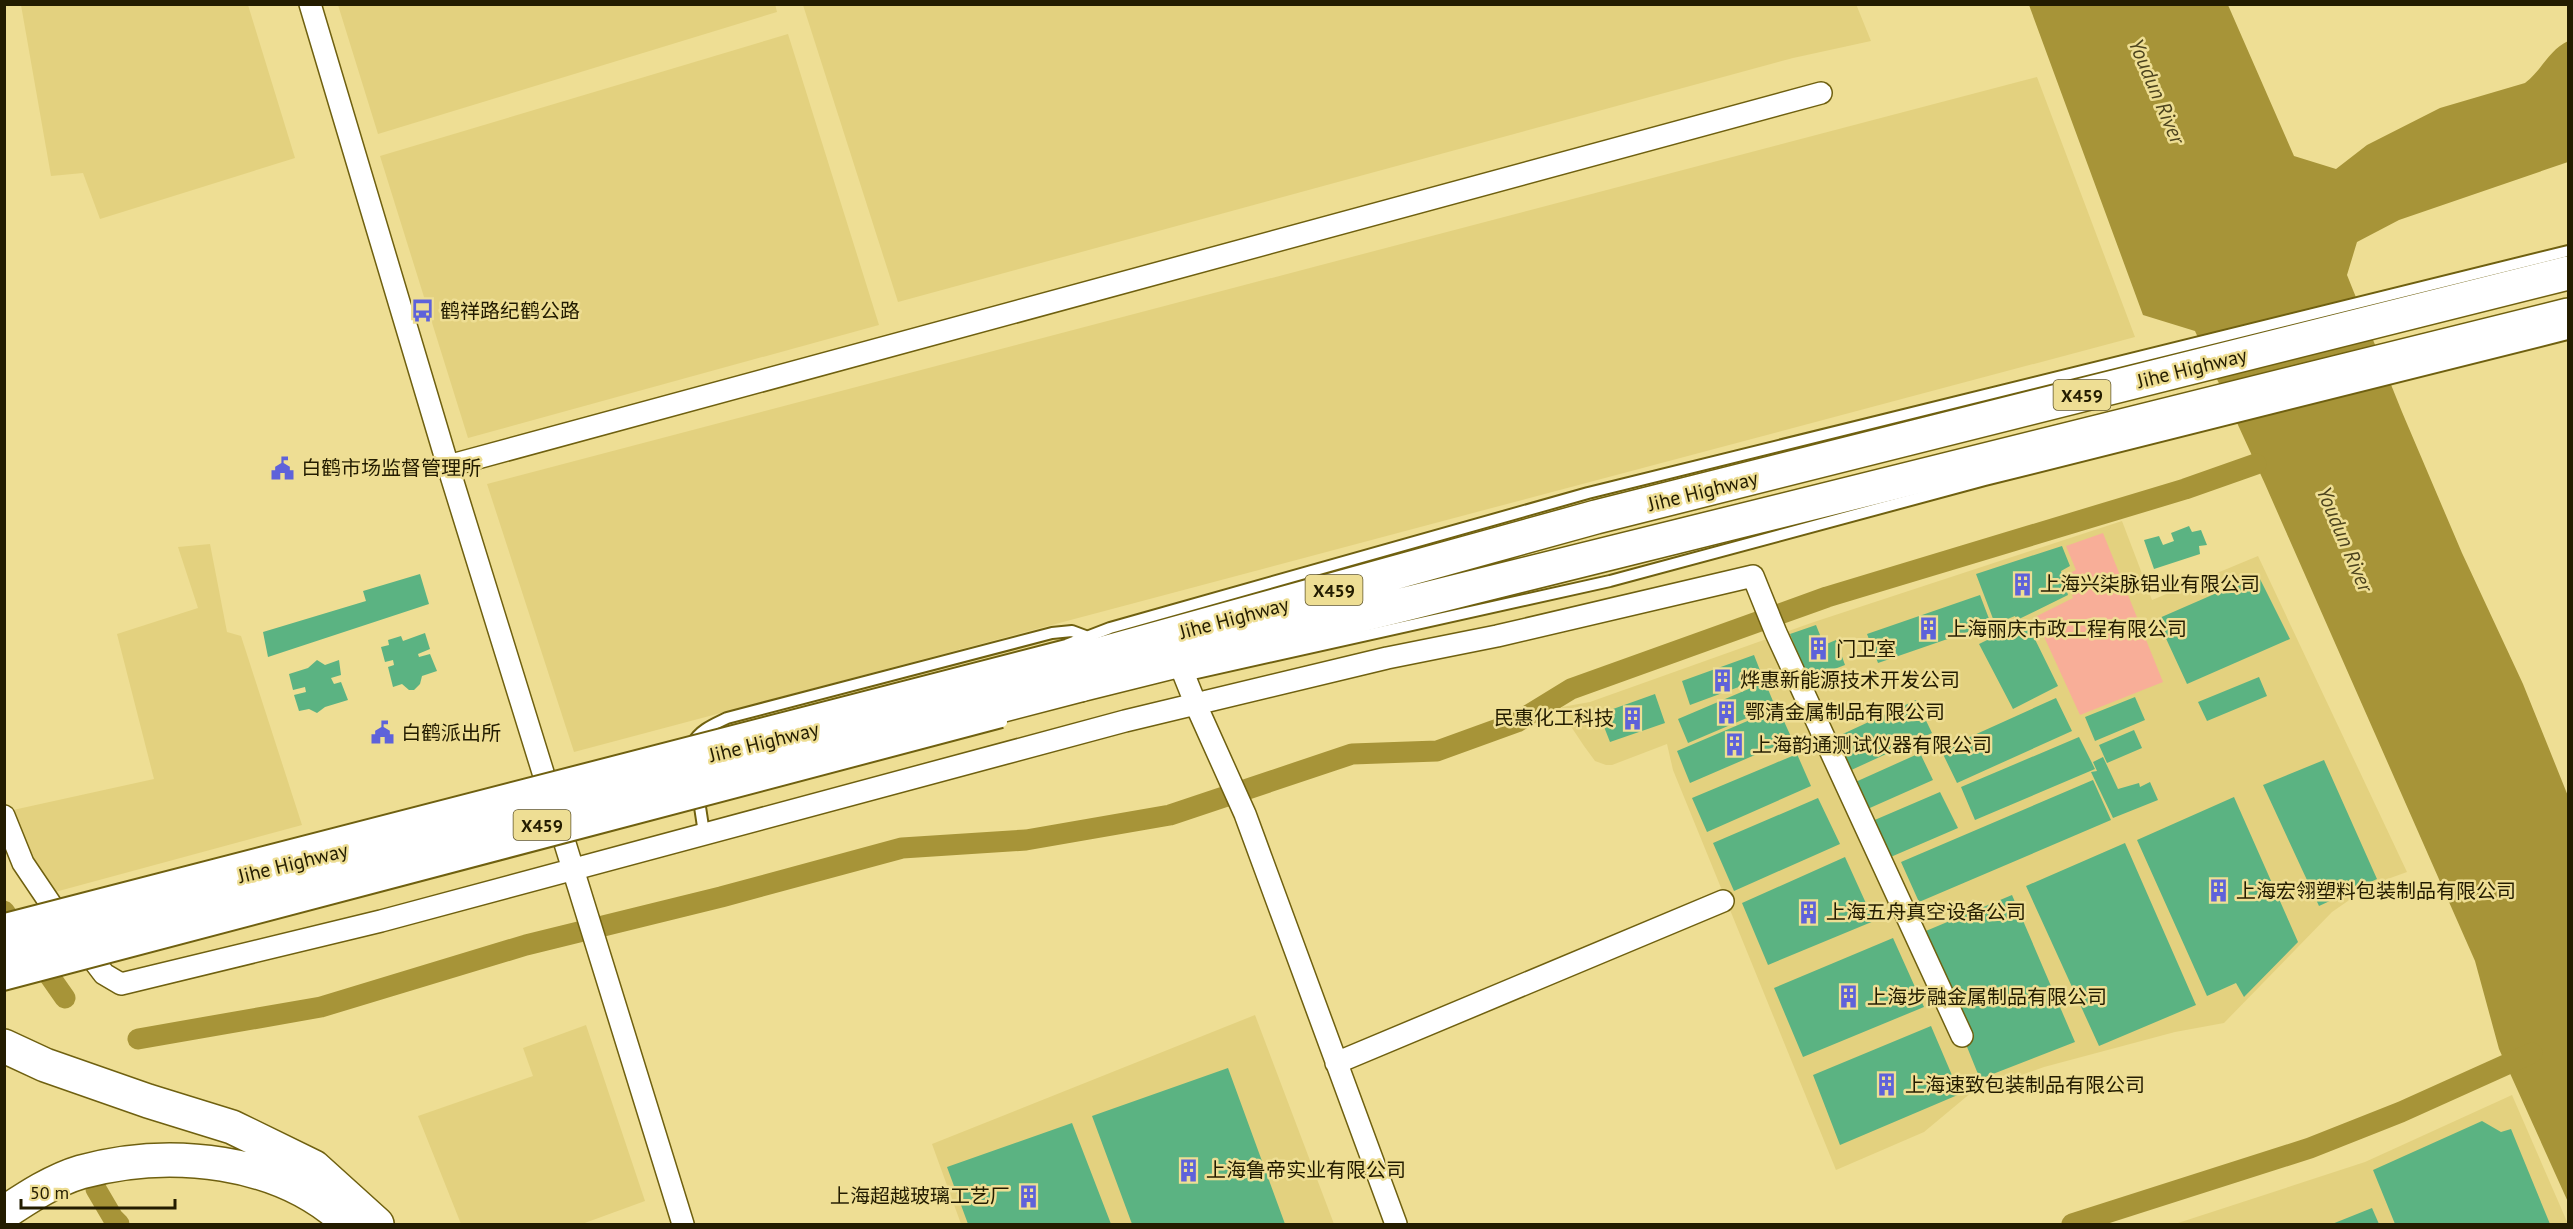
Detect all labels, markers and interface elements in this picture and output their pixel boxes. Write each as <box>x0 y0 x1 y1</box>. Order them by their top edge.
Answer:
water label: Youdun River <box>2123 34 2192 150</box>
bus stop icon: 鹤祥路纪鹤公路 <box>409 298 435 324</box>
place label: 鹤祥路纪鹤公路 <box>440 298 580 324</box>
street label: Jihe Highway <box>2134 342 2250 394</box>
road number: X459 <box>2054 380 2110 410</box>
public building icon: 白鹤市场监督管理所 <box>270 455 296 481</box>
place label: 白鹤市场监督管理所 <box>301 455 481 481</box>
street label: Jihe Highway <box>1645 465 1761 517</box>
water label: Youdun River <box>2311 482 2380 598</box>
building icon: 上海兴柒脉铝业有限公司 <box>2009 571 2035 597</box>
place label: 上海兴柒脉铝业有限公司 <box>2040 571 2260 597</box>
road number: X459 <box>1306 575 1362 605</box>
street label: Jihe Highway <box>1176 591 1292 645</box>
building icon: 上海丽庆市政工程有限公司 <box>1916 616 1942 642</box>
place label: 上海丽庆市政工程有限公司 <box>1947 616 2187 642</box>
building icon: 门卫室 <box>1805 636 1831 662</box>
place label: 门卫室 <box>1836 636 1896 662</box>
building icon: 烨惠新能源技术开发公司 <box>1709 667 1735 693</box>
place label: 烨惠新能源技术开发公司 <box>1740 667 1960 693</box>
building icon: 鄂清金属制品有限公司 <box>1714 699 1740 725</box>
place label: 鄂清金属制品有限公司 <box>1745 699 1945 725</box>
place label: 民惠化工科技 <box>1494 705 1614 731</box>
building icon: 民惠化工科技 <box>1619 705 1645 731</box>
street label: Jihe Highway <box>706 716 822 768</box>
public building icon: 白鹤派出所 <box>370 720 396 746</box>
place label: 白鹤派出所 <box>401 720 501 746</box>
building icon: 上海韵通测试仪器有限公司 <box>1721 732 1747 758</box>
place label: 上海韵通测试仪器有限公司 <box>1752 732 1992 758</box>
road number: X459 <box>514 810 570 840</box>
street label: Jihe Highway <box>235 837 351 889</box>
building icon: 上海宏翎塑料包装制品有限公司 <box>2205 878 2231 904</box>
place label: 上海宏翎塑料包装制品有限公司 <box>2236 878 2516 904</box>
building icon: 上海五舟真空设备公司 <box>1795 899 1821 925</box>
place label: 上海五舟真空设备公司 <box>1826 899 2026 925</box>
building icon: 上海步融金属制品有限公司 <box>1836 984 1862 1010</box>
place label: 上海步融金属制品有限公司 <box>1867 984 2107 1010</box>
building icon: 上海速致包装制品有限公司 <box>1874 1072 1900 1098</box>
place label: 上海速致包装制品有限公司 <box>1905 1072 2145 1098</box>
building icon: 上海鲁帝实业有限公司 <box>1175 1157 1201 1183</box>
place label: 上海鲁帝实业有限公司 <box>1206 1157 1406 1183</box>
scale bar <box>21 1172 176 1210</box>
text: 50 m <box>30 1181 69 1204</box>
place label: 上海超越玻璃工艺厂 <box>830 1183 1010 1209</box>
building icon: 上海超越玻璃工艺厂 <box>1015 1183 1041 1209</box>

